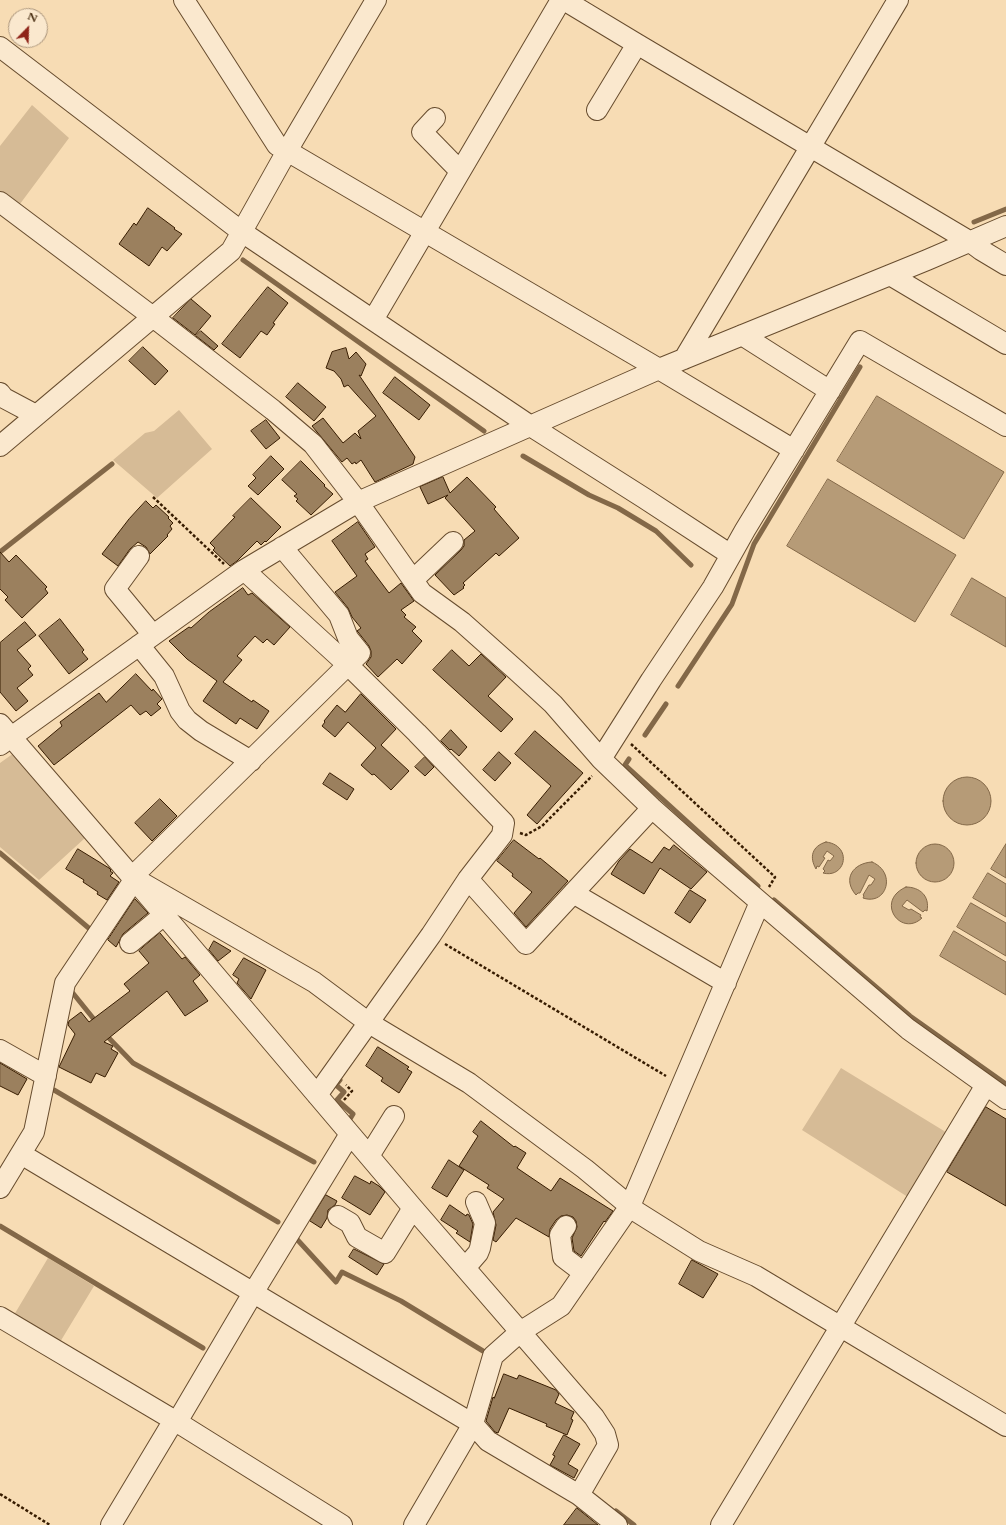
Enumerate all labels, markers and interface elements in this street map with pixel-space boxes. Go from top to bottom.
north arrow [8,8,48,48]
text: N [25,9,40,26]

